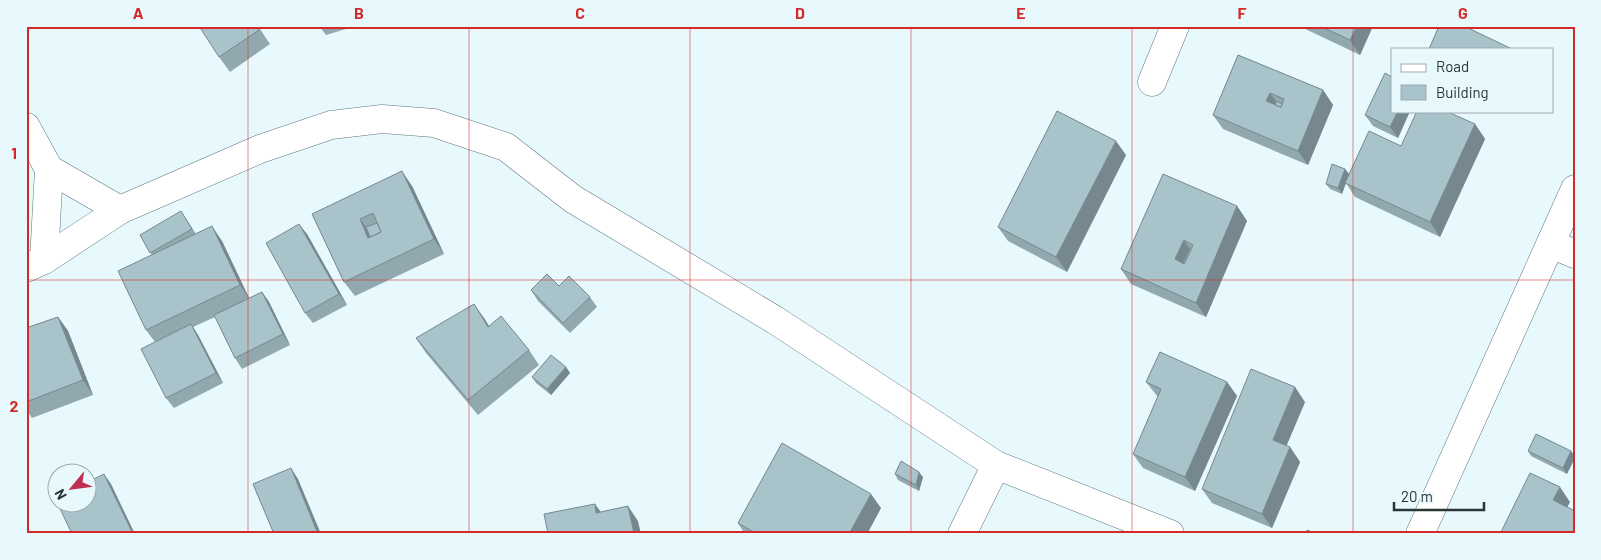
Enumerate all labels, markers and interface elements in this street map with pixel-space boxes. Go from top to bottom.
text: A [133,3,144,22]
text: B [354,3,364,22]
text: C [575,3,585,22]
text: D [795,3,805,22]
text: E [1016,3,1026,22]
text: F [1238,3,1247,22]
text: G [1458,3,1468,22]
legend [1391,48,1554,112]
text: Road [1436,57,1469,75]
text: Building [1436,83,1489,101]
text: 1 [11,143,17,162]
text: 2 [10,396,19,415]
north arrow [48,462,98,512]
scale bar [1394,480,1484,512]
text: N [51,486,70,503]
text: 20 m [1401,487,1433,505]

